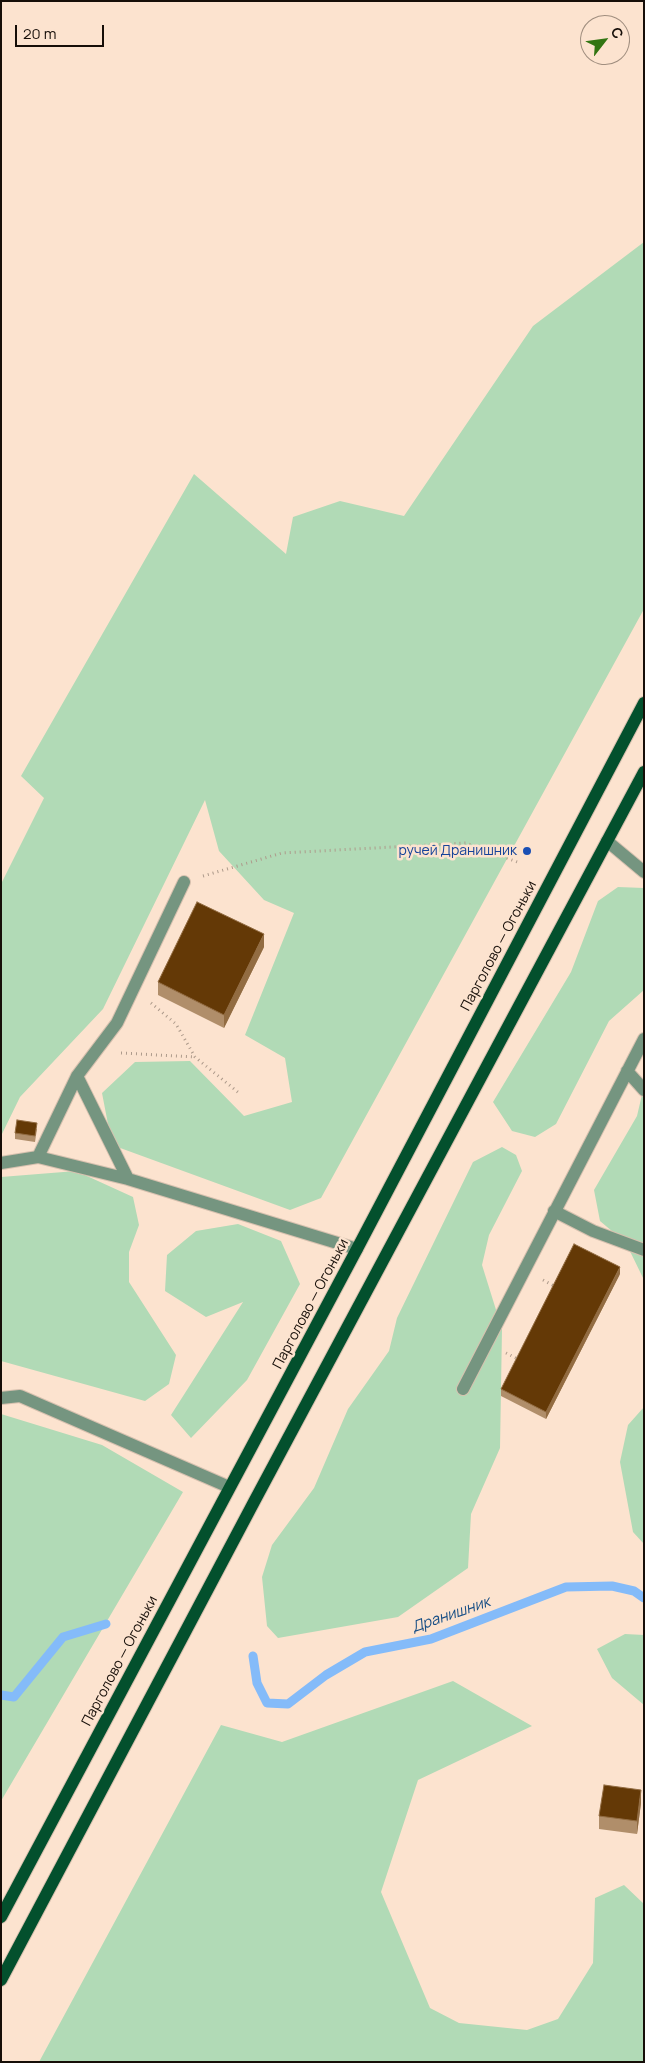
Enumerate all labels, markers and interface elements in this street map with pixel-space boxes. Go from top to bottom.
scale bar [18,15,106,47]
north arrow [580,15,630,65]
text: 20 m [23,23,56,44]
text: С [607,24,628,42]
place label: ручей Дранишник [399,843,517,859]
marker: ручей Дранишник [521,845,533,857]
street label: Парголово — Огоньки [458,878,540,1014]
street label: Парголово — Огоньки [270,1236,352,1372]
street label: Парголово — Огоньки [79,1593,161,1729]
water label: Дранишник [409,1593,493,1637]

